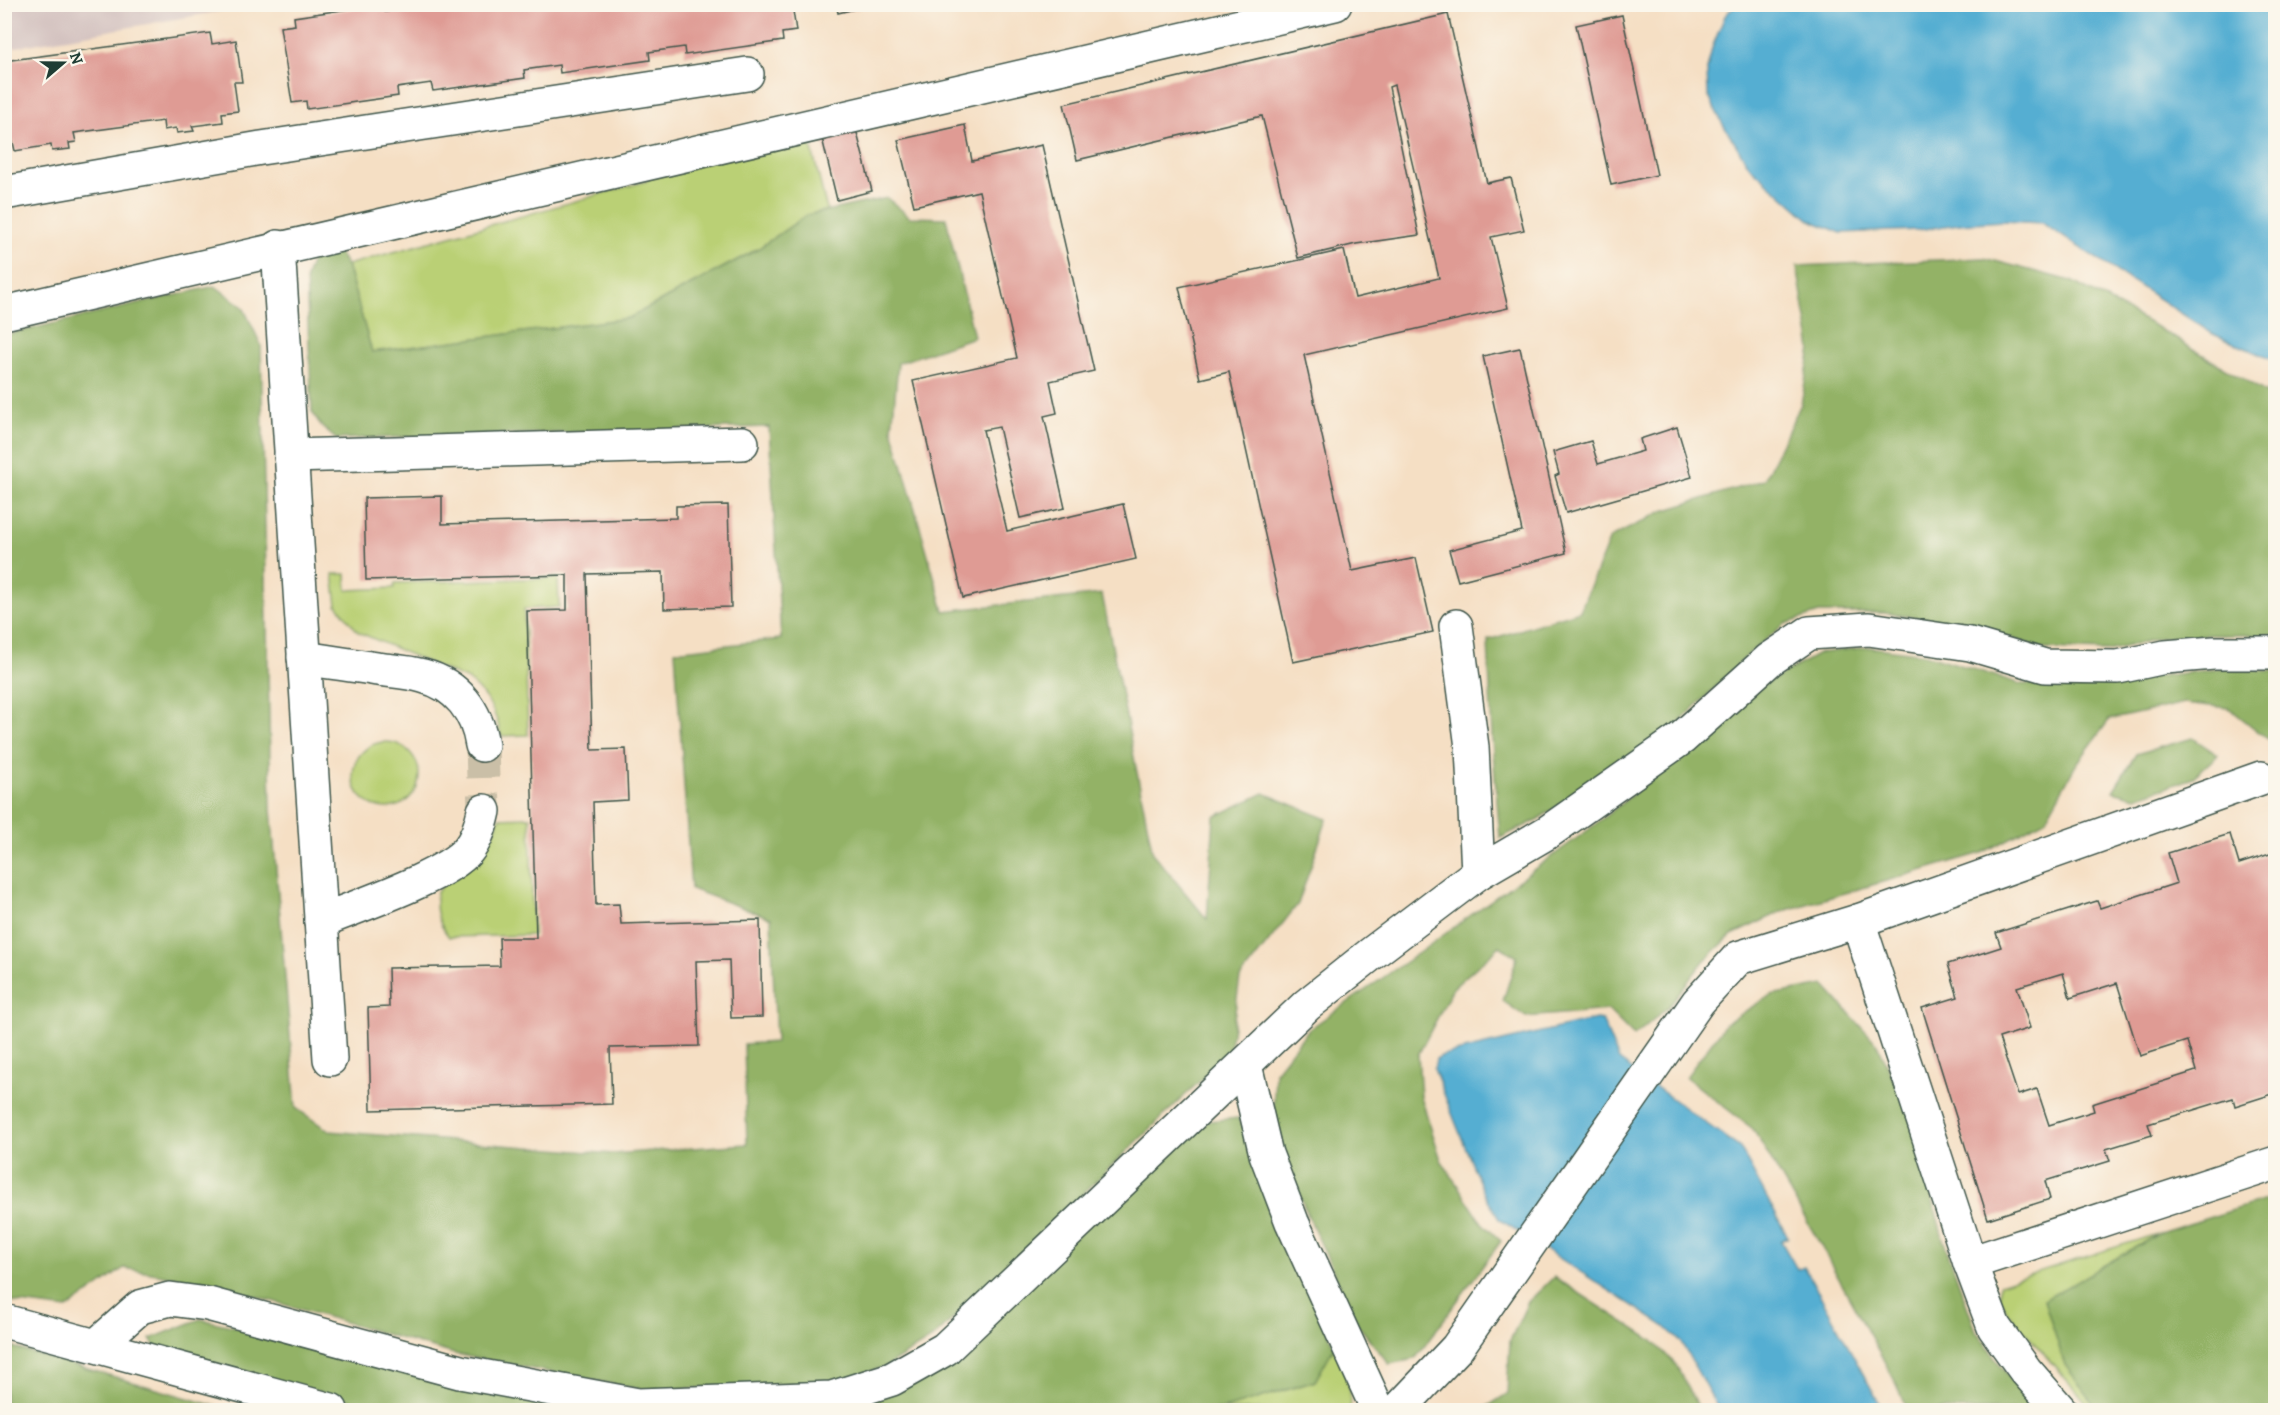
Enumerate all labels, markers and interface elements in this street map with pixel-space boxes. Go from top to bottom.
north arrow [33,33,93,93]
text: N [64,49,89,68]

